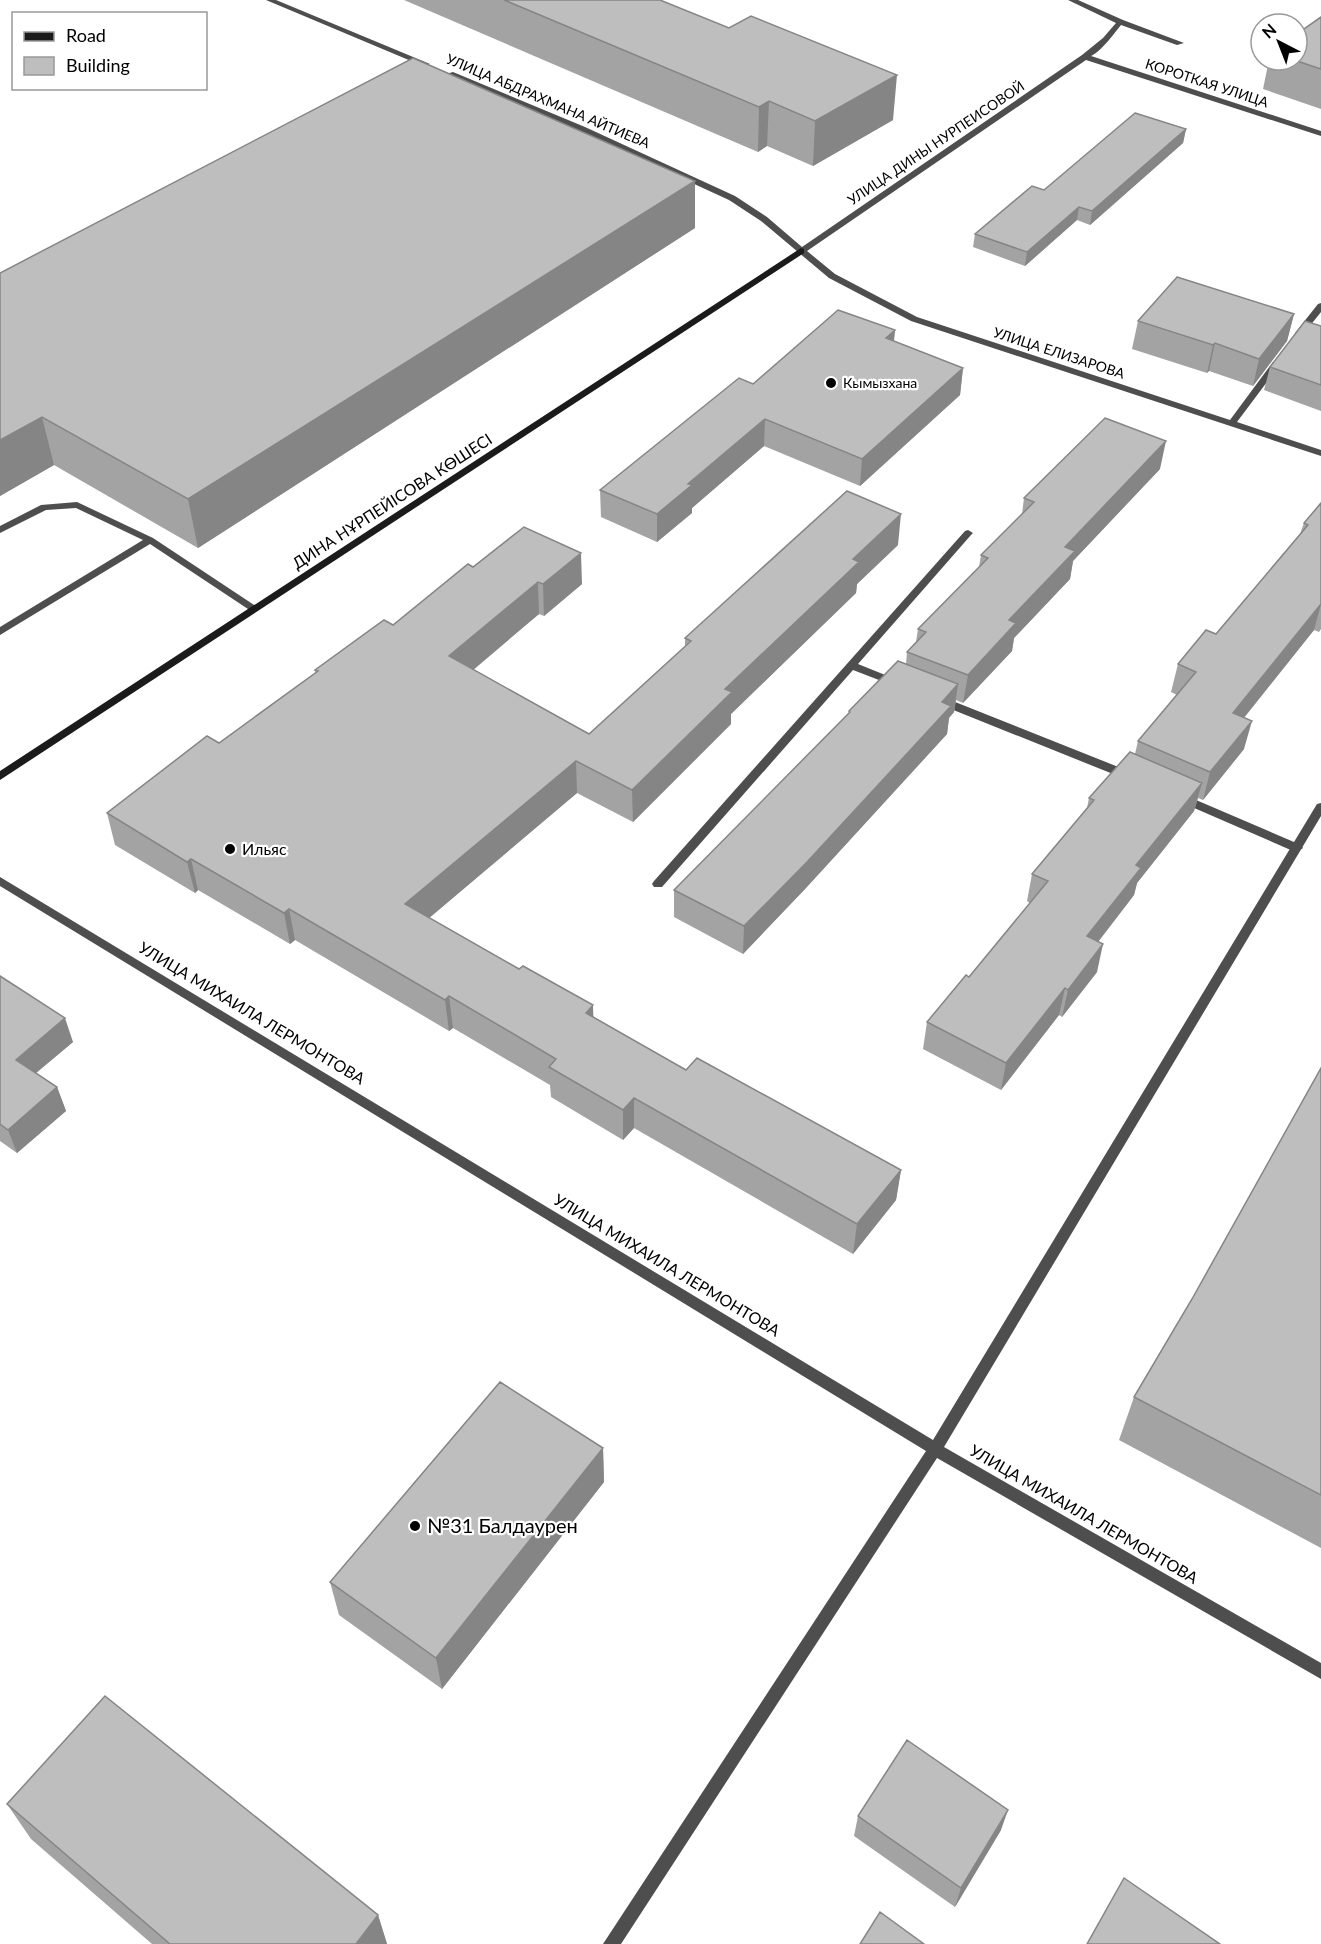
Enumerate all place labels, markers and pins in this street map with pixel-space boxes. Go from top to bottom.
place label: Кымызхана [843,374,917,391]
marker: Кымызхана [824,376,838,390]
place label: Ильяс [242,839,287,858]
marker: Ильяс [223,842,237,856]
place label: №31 Балдаурен [427,1513,578,1537]
marker: №31 Балдаурен [408,1519,422,1533]

